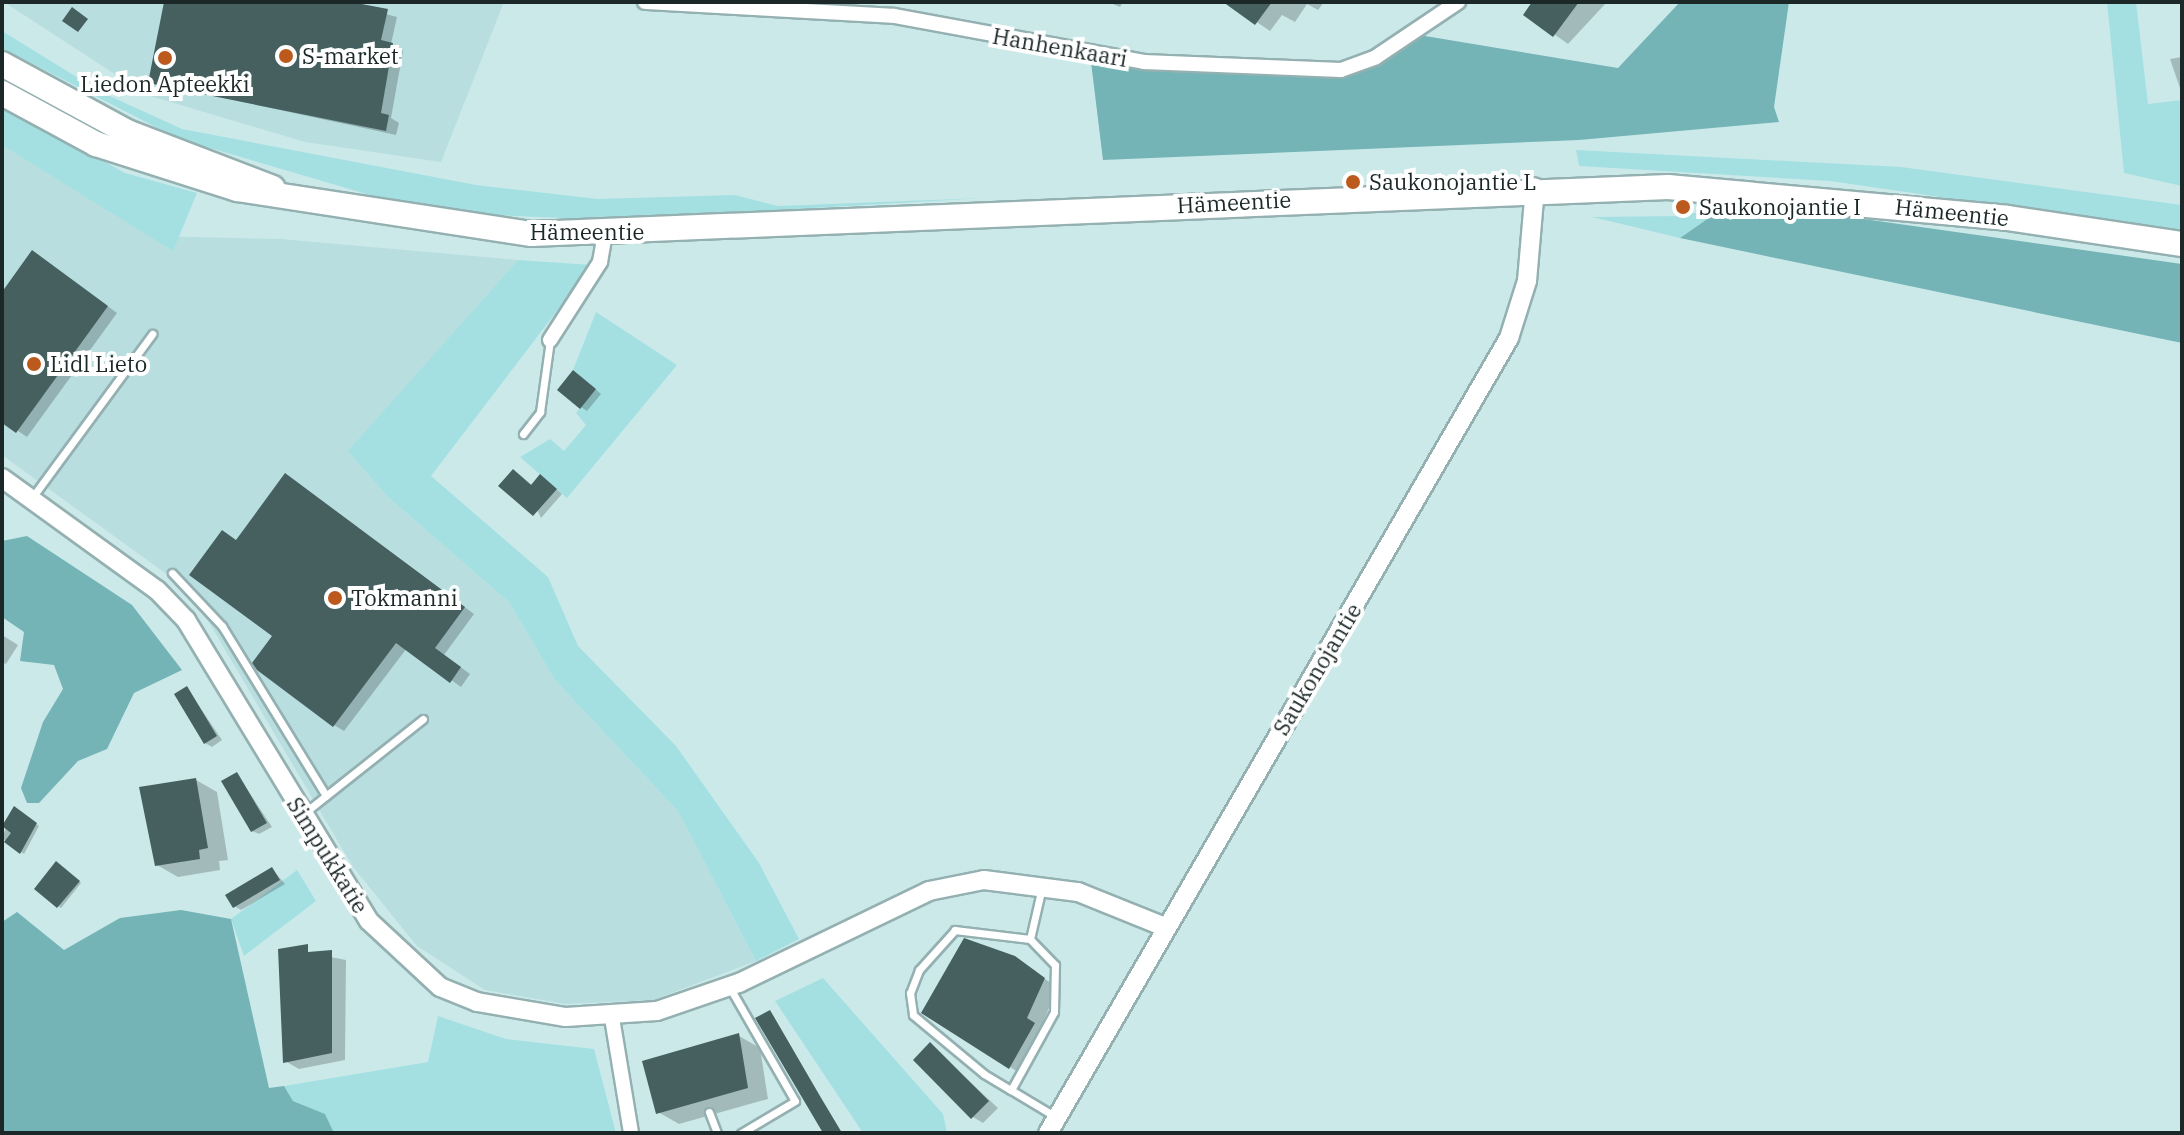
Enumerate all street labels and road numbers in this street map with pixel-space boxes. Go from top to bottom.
street label: Hanhenkaari [990,22,1130,72]
street label: Hämeentie [1176,186,1292,218]
street label: Hämeentie [1894,193,2010,231]
street label: Hämeentie [530,219,644,245]
street label: Saukonojantie [1267,598,1367,740]
street label: Simpukkatie [282,792,374,918]

